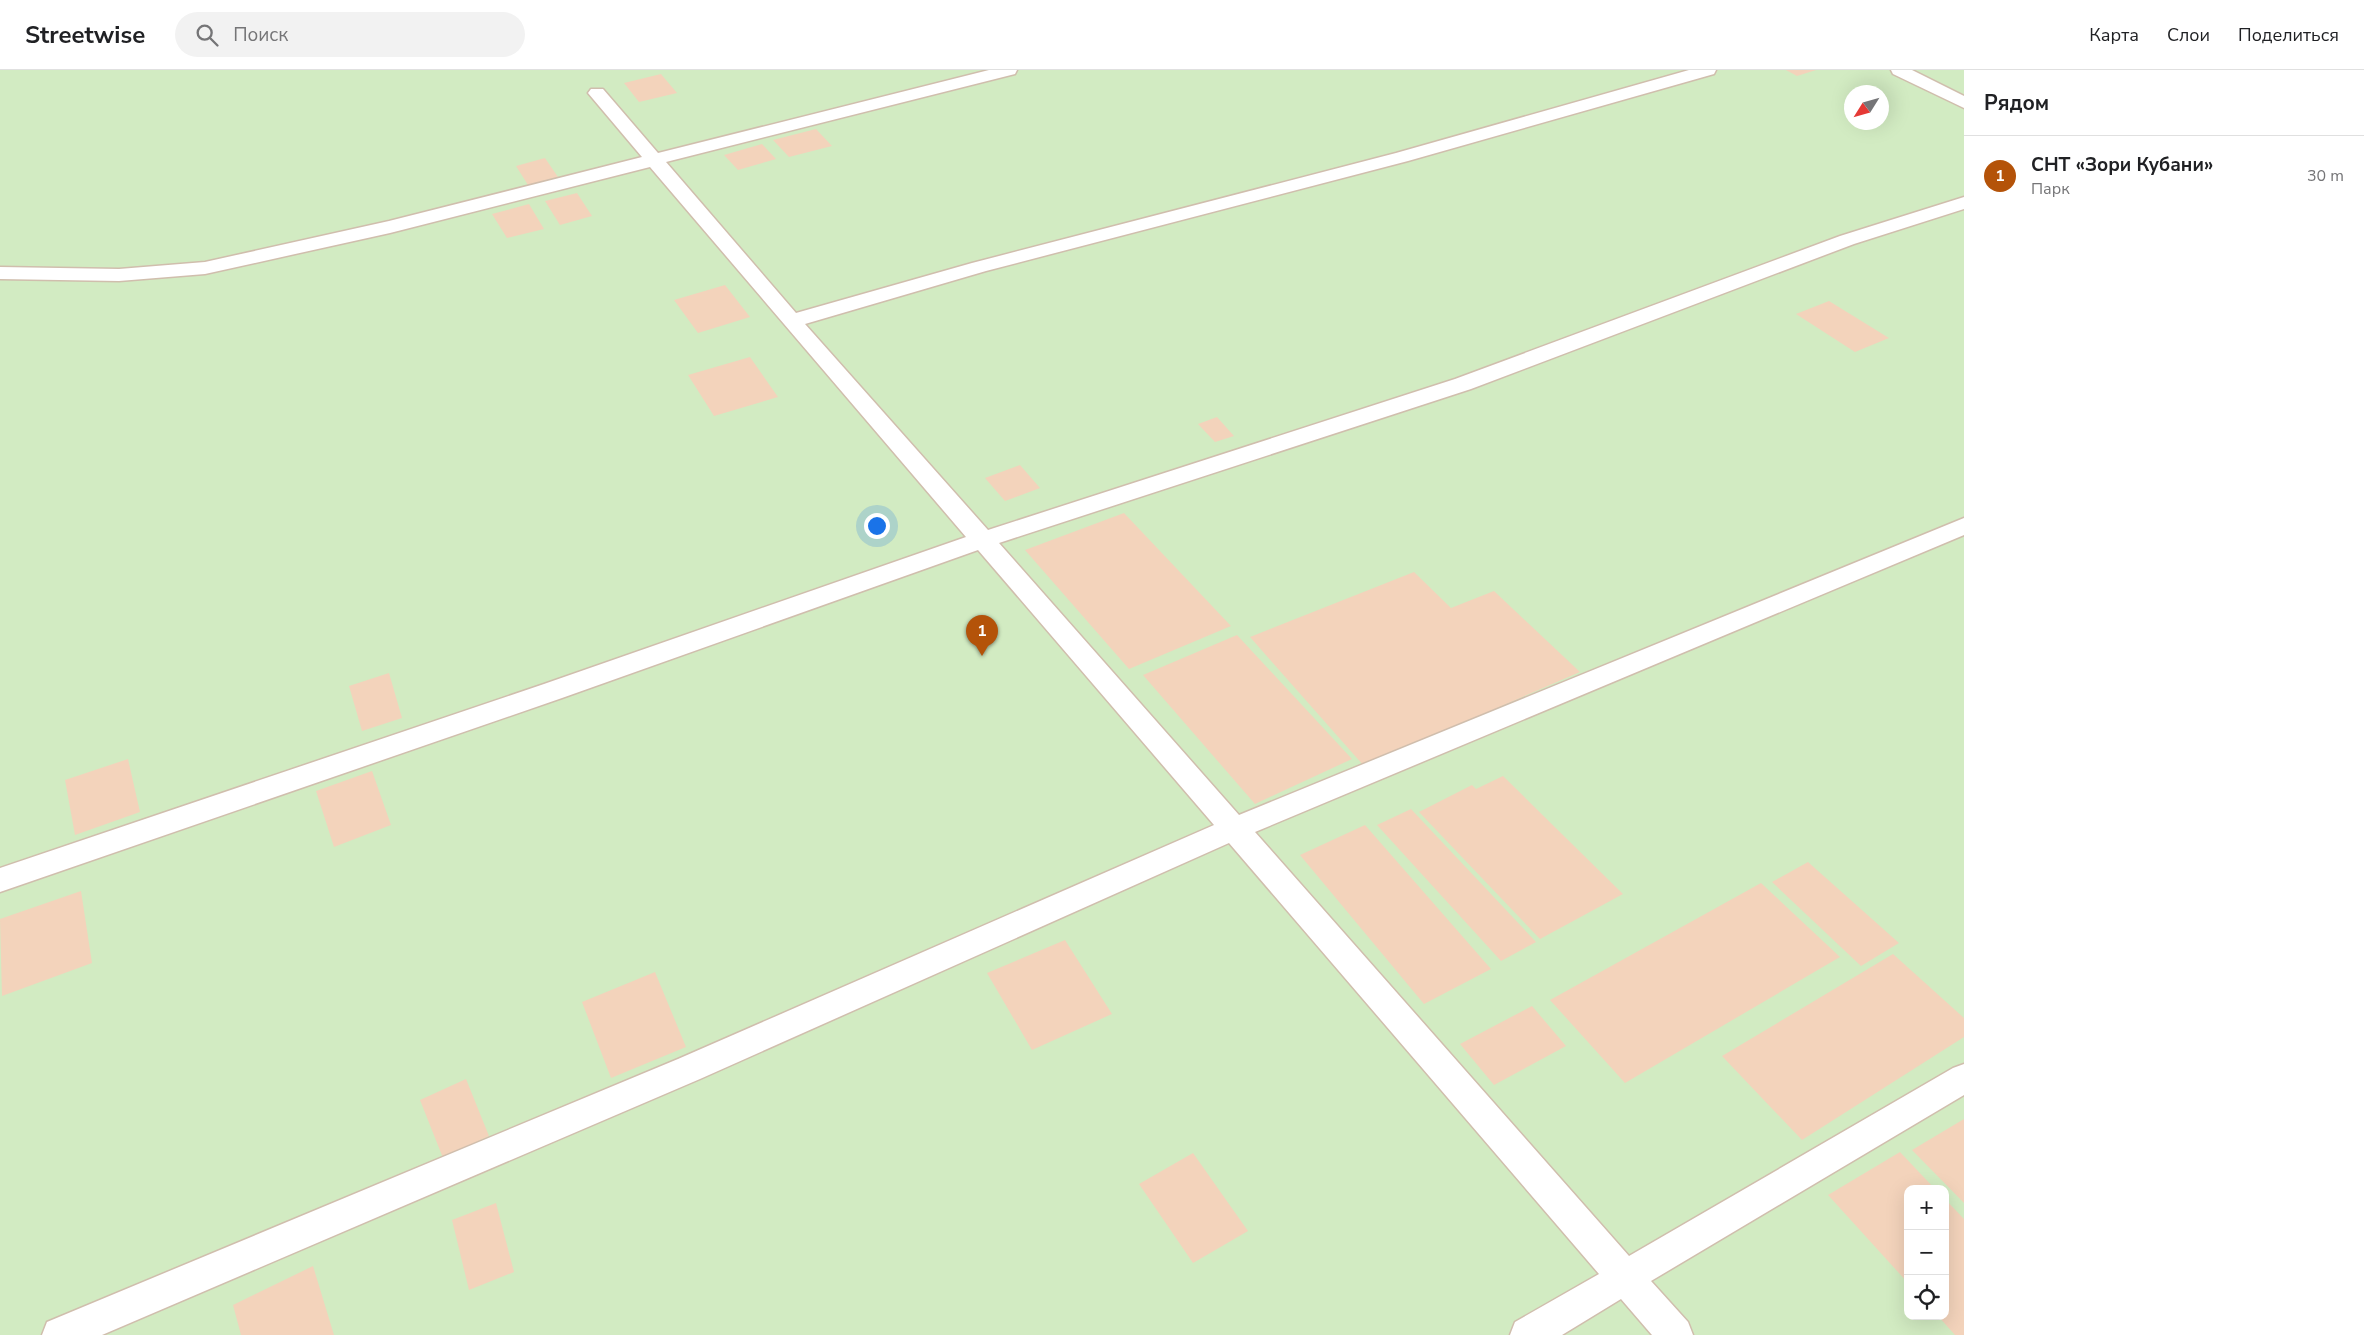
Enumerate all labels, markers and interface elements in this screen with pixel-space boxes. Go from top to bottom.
search box [175,12,525,57]
text: Streetwise [25,19,145,51]
icon: search [193,21,221,49]
text: Поиск [233,22,288,48]
text: Карта [2089,23,2139,47]
text: Слои [2167,23,2210,47]
text: Поделиться [2238,23,2339,47]
north arrow [1844,85,1889,130]
text: Рядом [1984,89,2049,117]
text: СНТ «Зори Кубани» [2031,152,2213,178]
text: 1 [1995,165,2005,187]
text: 30 m [2307,165,2344,187]
text: Парк [2031,178,2070,200]
your location [864,513,890,539]
pin: 1 [966,615,998,656]
map controls [1904,1185,1949,1320]
button: + [1904,1185,1949,1230]
button: − [1904,1230,1949,1275]
button: locate [1904,1275,1949,1320]

